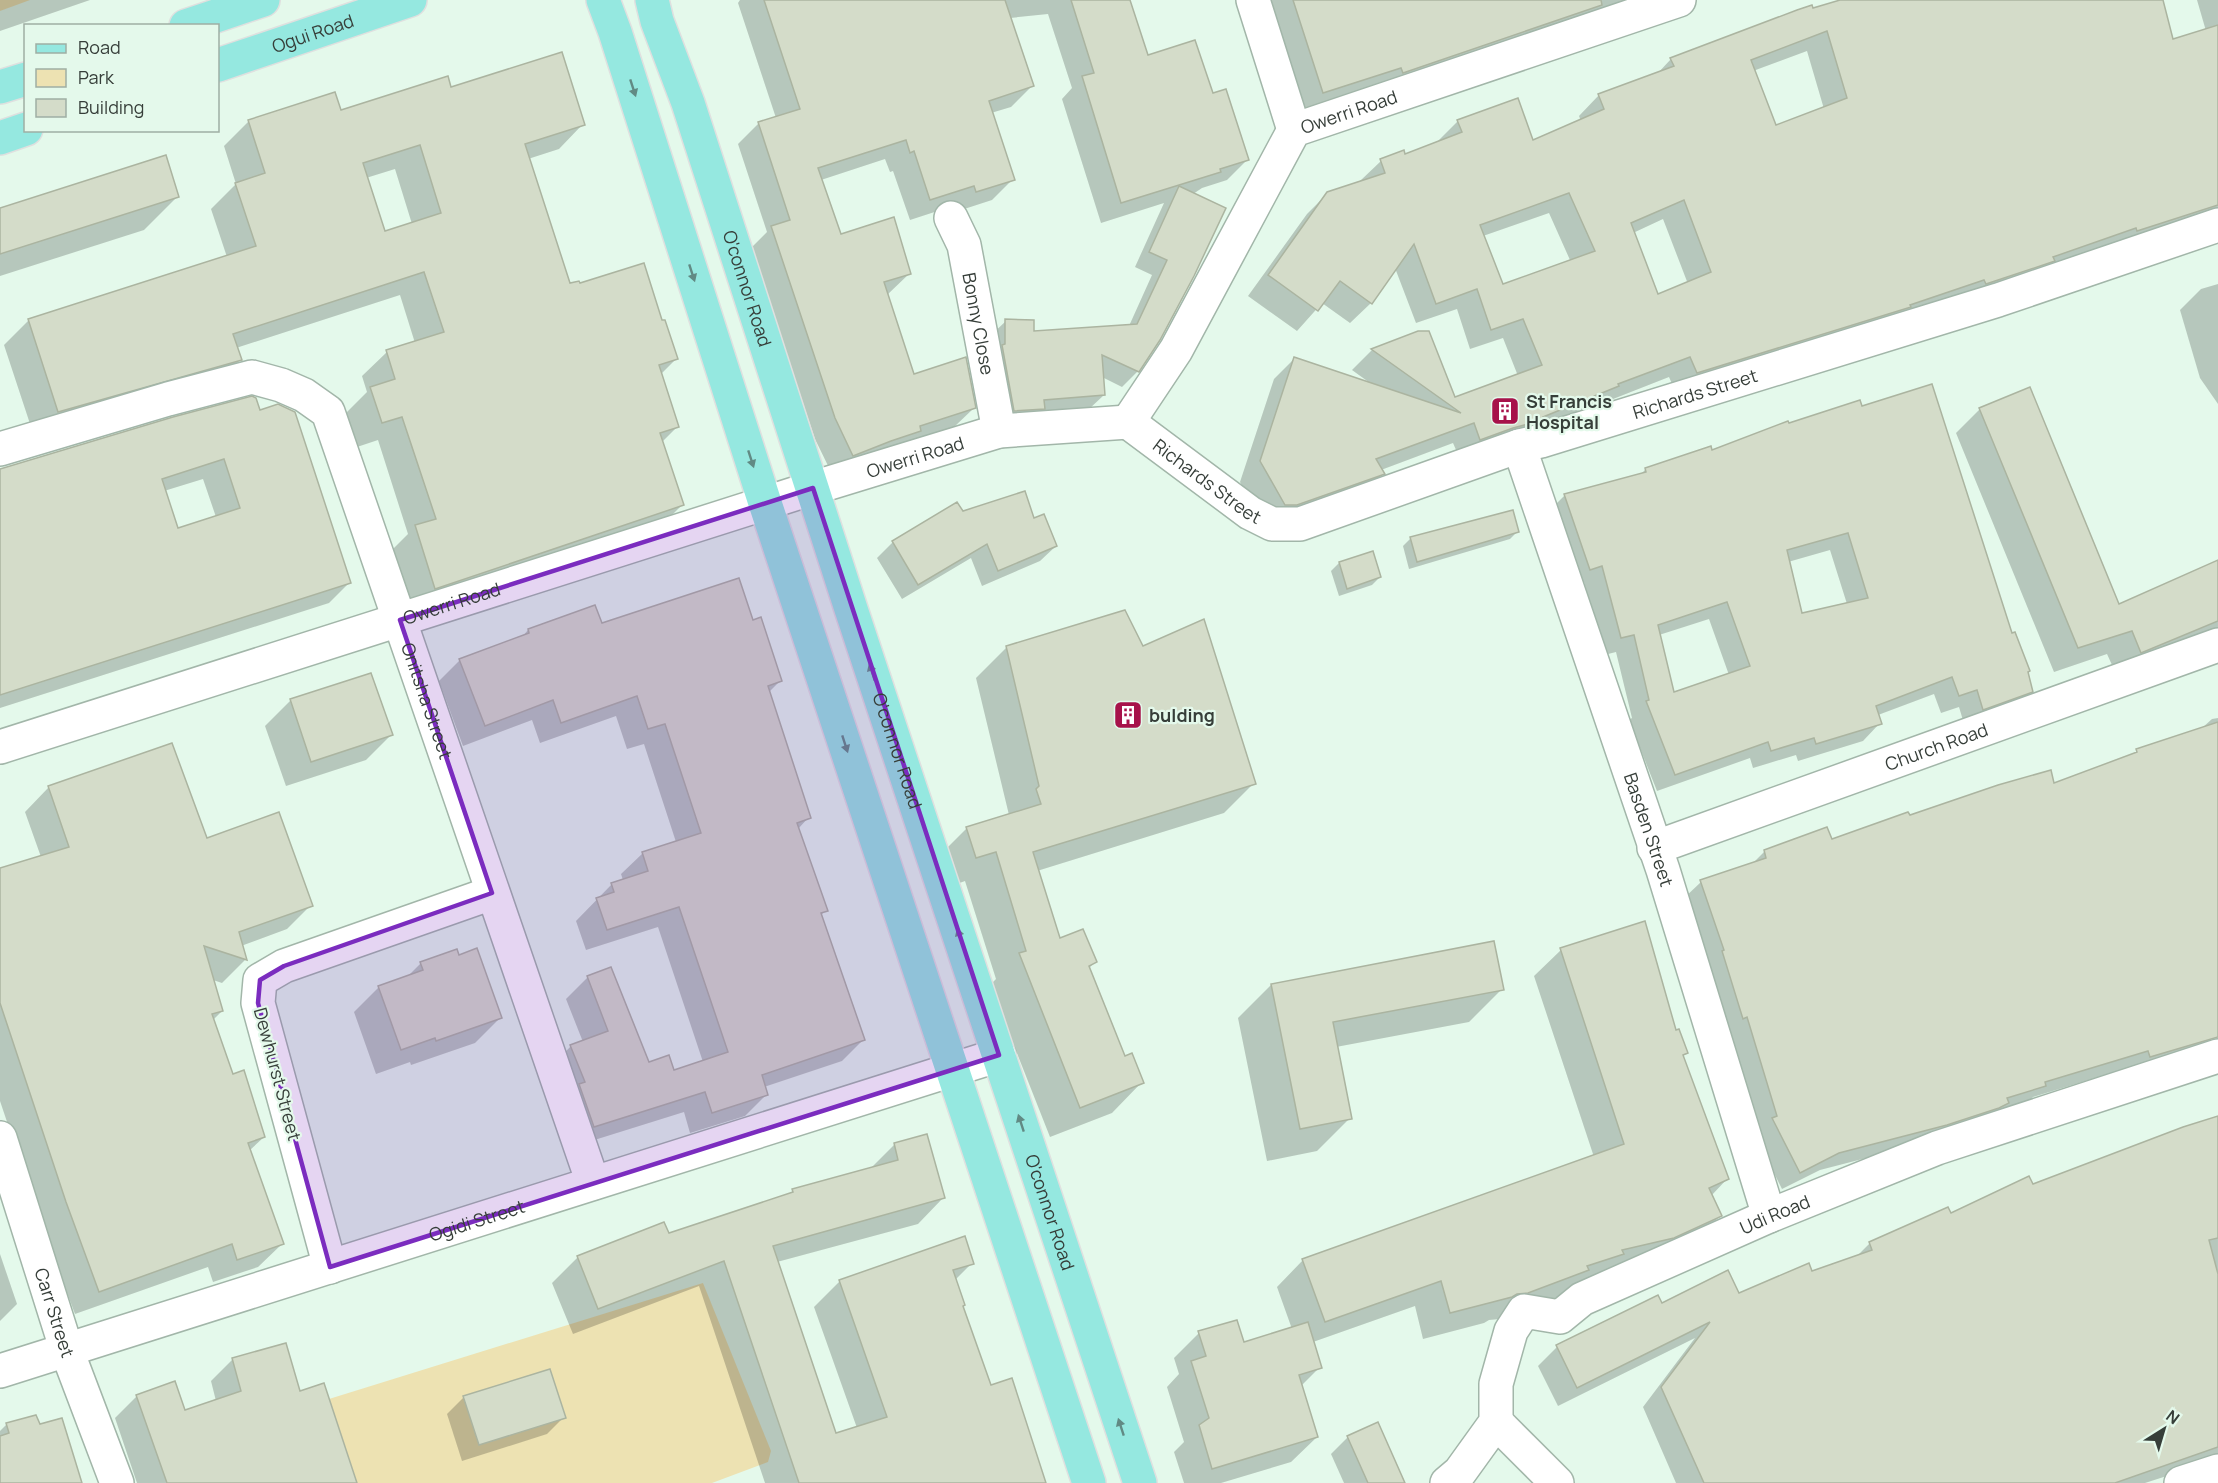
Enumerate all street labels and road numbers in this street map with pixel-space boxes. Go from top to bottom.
street label: Ogui Road [269,8,357,58]
street label: Owerri Road [1297,84,1400,139]
street label: O'connor Road [718,227,778,350]
street label: Bonny Close [957,271,1000,377]
street label: Richards Street [1630,363,1760,424]
street label: Owerri Road [863,431,967,483]
street label: Richards Street [1148,433,1266,529]
street label: Owerri Road [400,576,503,630]
street label: Onitsha Street [396,639,458,762]
street label: O'connor Road [867,689,928,812]
street label: Church Road [1882,717,1991,776]
street label: Basden Street [1619,769,1679,889]
street label: Dewhurst Street [249,1005,307,1143]
street label: O'connor Road [1020,1151,1081,1273]
street label: Udi Road [1736,1189,1813,1240]
street label: Ogidi Street [426,1194,528,1247]
street label: Carr Street [30,1265,80,1361]

